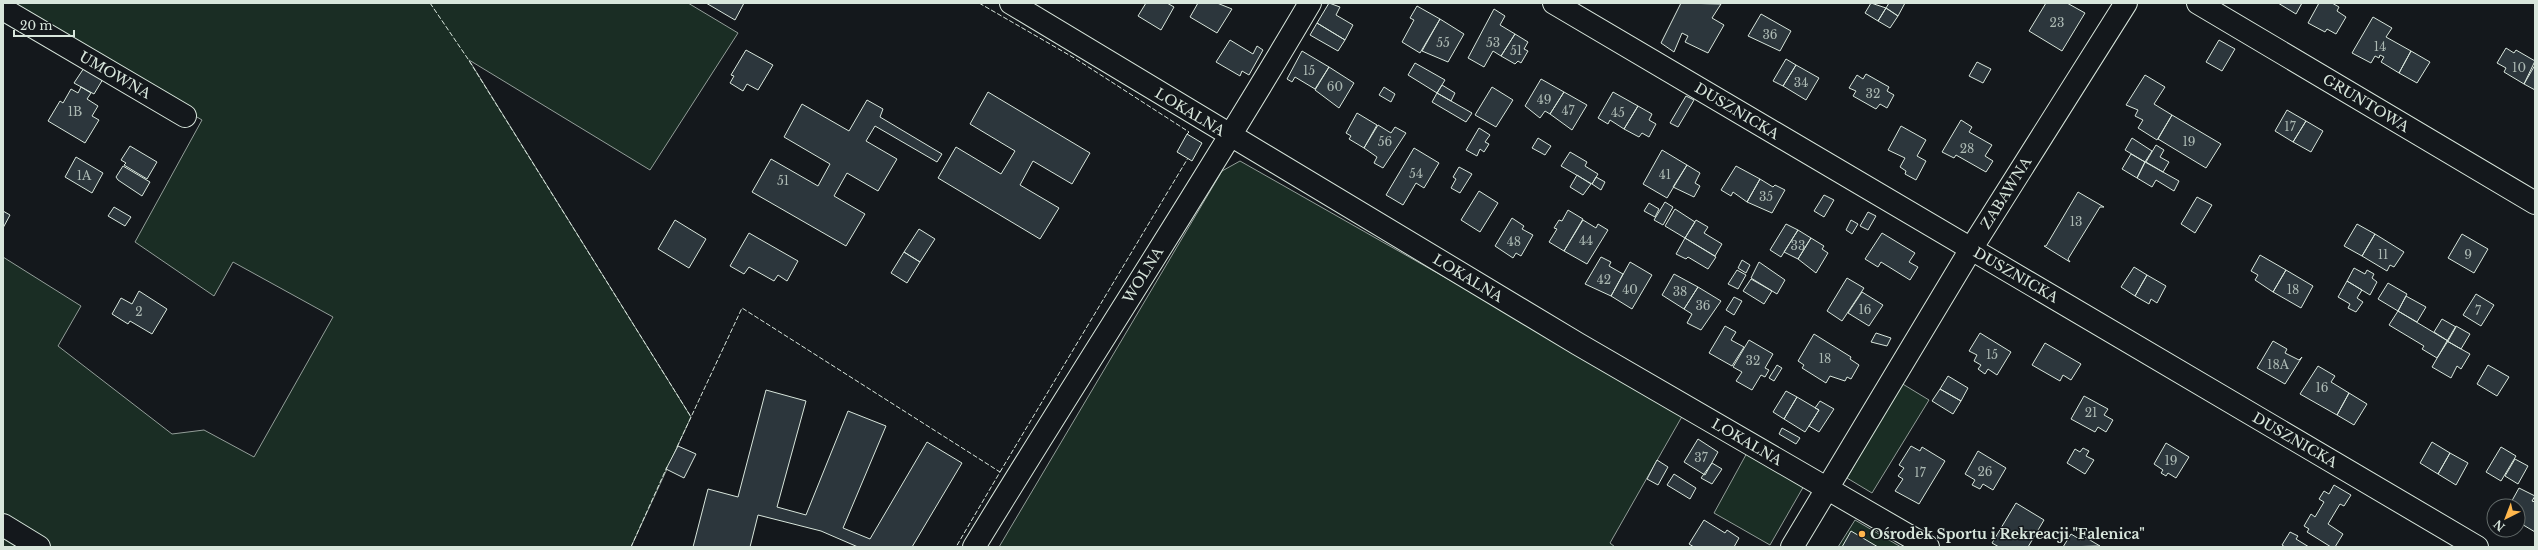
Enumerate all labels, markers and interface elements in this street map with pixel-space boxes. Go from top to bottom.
scale bar [14,12,74,38]
house number: 23 [2050,15,2064,30]
text: 20 m [20,18,52,33]
house number: 36 [1762,27,1778,42]
house number: 55 [1436,35,1450,50]
house number: 53 [1486,35,1500,50]
house number: 14 [2374,39,2386,54]
house number: 51 [1510,43,1522,58]
street label: UMOWNA [76,47,154,103]
house number: 10 [2512,60,2526,75]
house number: 15 [1303,63,1315,78]
street label: GRUNTOWA [2319,70,2413,136]
house number: 34 [1794,75,1808,90]
house number: 60 [1327,79,1343,94]
street label: DUSZNICKA [1692,79,1783,143]
street label: LOKALNA [1152,84,1228,140]
house number: 32 [1866,86,1880,101]
house number: 49 [1537,92,1551,107]
house number: 47 [1561,103,1575,118]
house number: 1B [68,104,82,119]
house number: 45 [1611,105,1625,120]
house number: 17 [2284,119,2297,134]
house number: 56 [1378,134,1393,149]
house number: 19 [2182,134,2196,149]
house number: 28 [1960,141,1974,156]
street label: ZABAWNA [1977,153,2035,232]
house number: 54 [1409,166,1423,181]
house number: 41 [1659,167,1671,182]
house number: 1A [77,168,92,183]
house number: 51 [777,173,789,188]
house number: 35 [1759,189,1773,204]
house number: 13 [2070,214,2082,229]
house number: 44 [1579,233,1593,248]
house number: 48 [1507,234,1521,249]
house number: 33 [1791,238,1805,253]
street label: DUSZNICKA [1970,243,2062,307]
street label: WOLNA [1118,244,1167,307]
house number: 11 [2378,247,2388,262]
house number: 9 [2464,247,2472,262]
street label: LOKALNA [1430,250,1506,306]
house number: 42 [1597,272,1611,287]
house number: 40 [1622,282,1638,297]
house number: 18 [2287,282,2299,297]
house number: 38 [1673,284,1687,299]
house number: 36 [1695,298,1711,313]
house number: 16 [1858,302,1872,317]
house number: 7 [2475,303,2482,318]
house number: 2 [135,304,143,319]
house number: 15 [1986,347,1998,362]
house number: 18 [1819,351,1831,366]
house number: 32 [1746,353,1760,368]
house number: 18A [2267,357,2290,372]
house number: 16 [2315,380,2329,395]
house number: 21 [2085,405,2097,420]
street label: DUSZNICKA [2249,408,2341,472]
street label: LOKALNA [1709,415,1786,469]
house number: 37 [1694,450,1709,465]
house number: 19 [2164,453,2178,468]
house number: 26 [1977,464,1993,479]
house number: 17 [1914,465,1927,480]
north arrow [2486,498,2526,538]
text: N [2490,516,2508,534]
place label: Ośrodek Sportu i Rekreacji "Falenica" [1870,525,2145,543]
marker: Ośrodek Sportu i Rekreacji "Falenica" [1857,529,1867,539]

